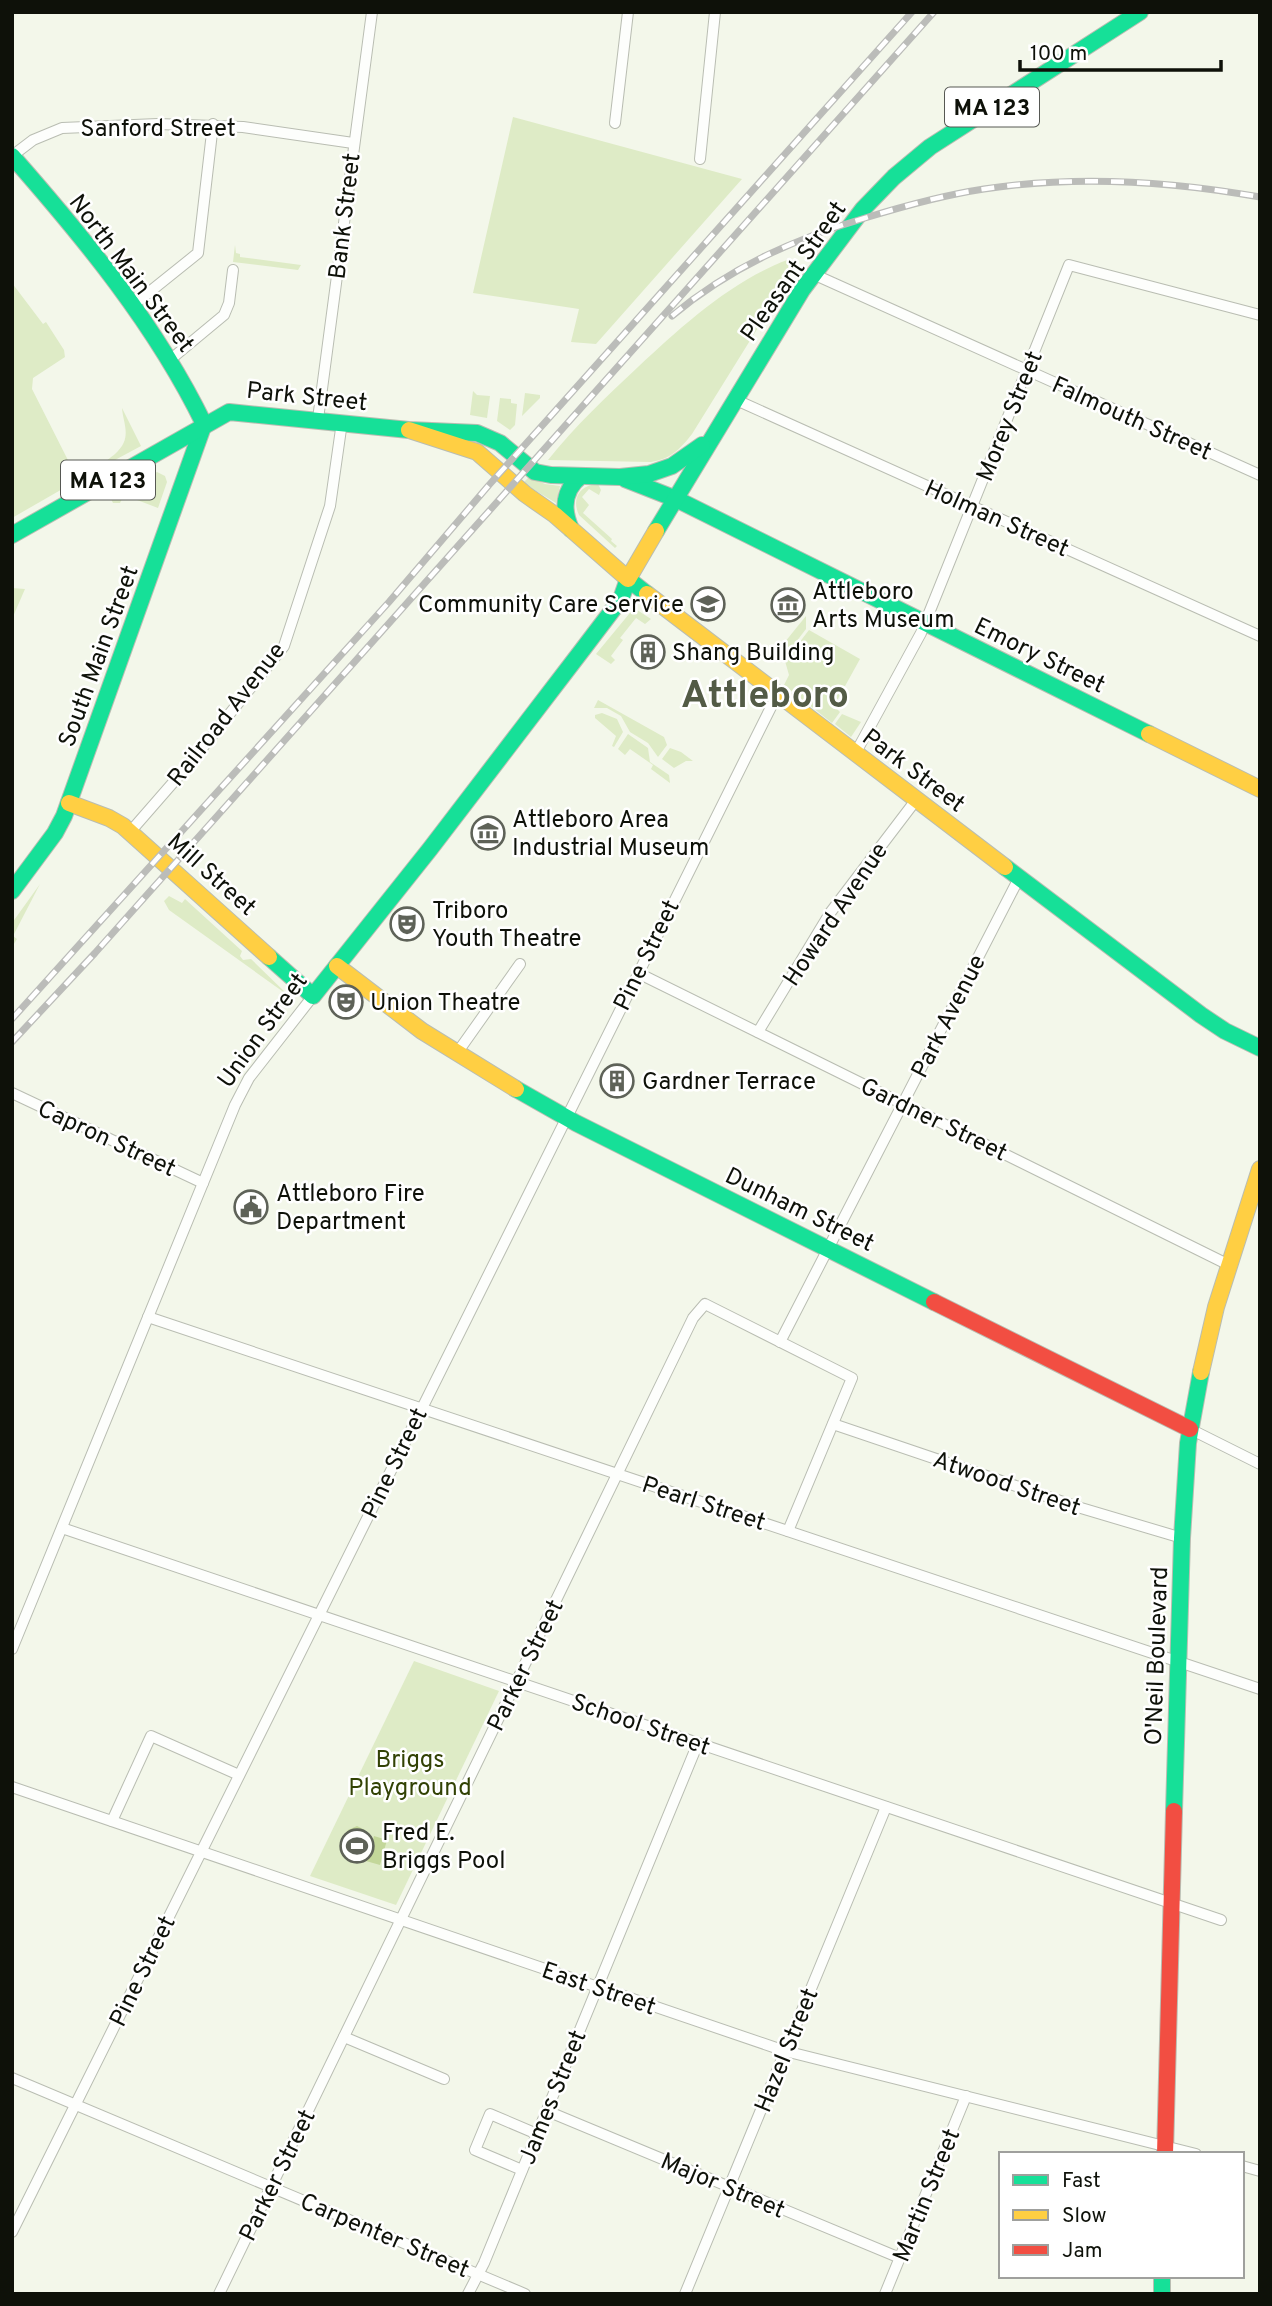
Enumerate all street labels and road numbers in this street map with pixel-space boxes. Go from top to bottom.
road number: MA 123 [945,88,1039,127]
street label: Sanford Street [80,115,236,145]
street label: Bank Street [323,151,369,281]
street label: North Main Street [61,189,200,359]
street label: Pleasant Street [735,196,854,348]
street label: Morey Street [971,347,1051,486]
street label: Falmouth Street [1047,371,1216,468]
street label: Park Street [245,377,369,419]
road number: MA 123 [61,460,155,500]
street label: Holman Street [919,475,1073,565]
street label: South Main Street [53,562,147,752]
street label: Emory Street [969,612,1110,701]
street label: Railroad Avenue [162,637,293,793]
street label: Park Street [855,723,970,820]
street label: Mill Street [160,828,261,923]
street label: Howard Avenue [778,838,896,993]
street label: Pine Street [608,895,688,1016]
street label: Park Avenue [906,950,994,1084]
street label: Union Street [212,968,315,1094]
street label: Gardner Street [855,1072,1011,1169]
street label: Capron Street [32,1095,180,1185]
street label: Dunham Street [720,1162,879,1260]
street label: Pine Street [356,1403,436,1524]
street label: Atwood Street [929,1446,1084,1524]
street label: Pearl Street [638,1471,769,1539]
street label: O'Neil Boulevard [1140,1566,1176,1746]
street label: Parker Street [482,1595,572,1737]
street label: School Street [567,1688,714,1764]
street label: Pine Street [104,1911,184,2032]
street label: East Street [537,1956,659,2023]
street label: Hazel Street [749,1984,826,2117]
street label: James Street [513,2026,594,2169]
street label: Parker Street [234,2105,324,2247]
street label: Martin Street [888,2125,968,2267]
street label: Major Street [655,2147,789,2227]
street label: Carpenter Street [295,2188,473,2286]

